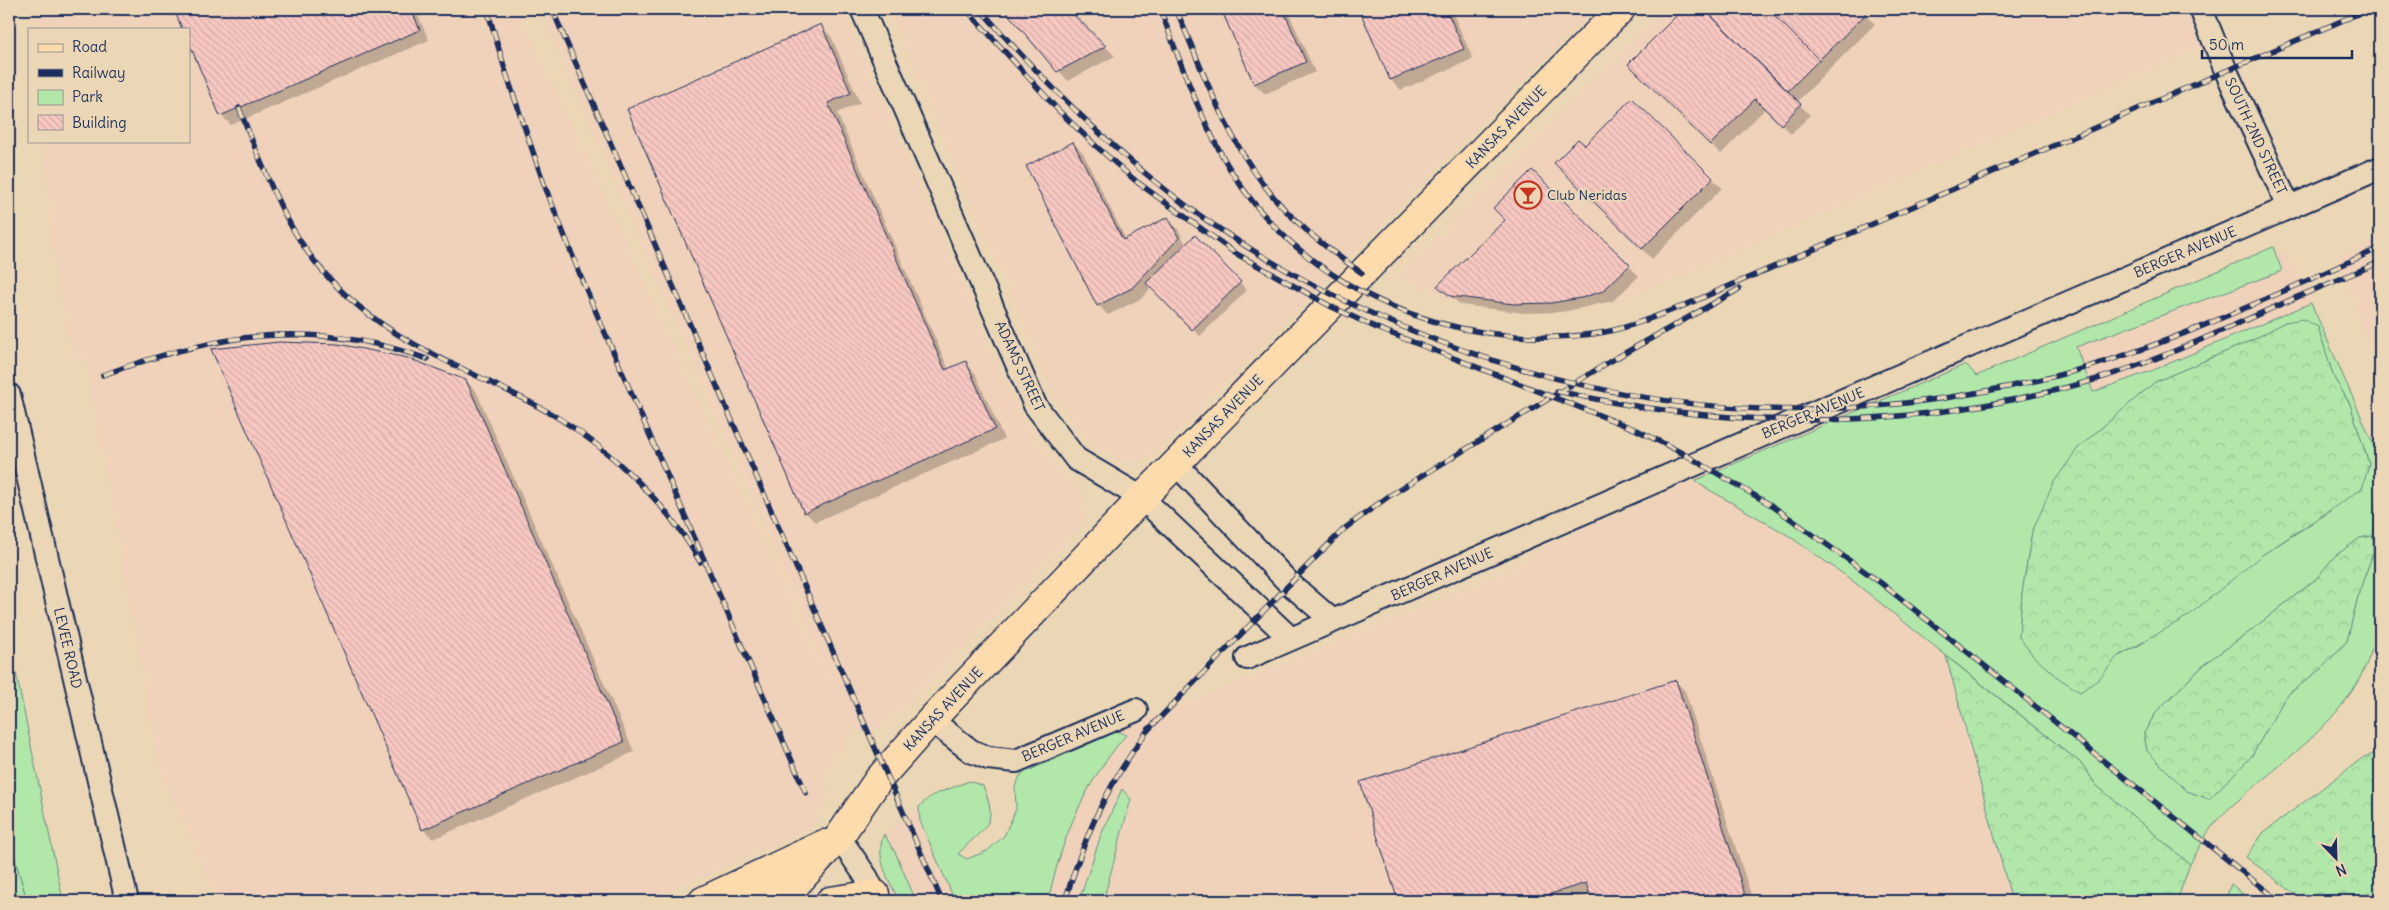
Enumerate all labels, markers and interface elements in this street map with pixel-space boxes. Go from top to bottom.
legend [28,28,190,142]
scale bar [2202,28,2352,60]
text: 50 m [2209,35,2244,54]
text: Road [72,37,107,56]
text: Railway [72,63,126,82]
street label: SOUTH 2ND STREET [2221,75,2291,197]
street label: KANSAS AVENUE [1462,82,1550,172]
text: Park [72,87,103,106]
text: Building [72,113,127,132]
bar icon: Club Neridas [1513,180,1543,210]
place label: Club Neridas [1547,186,1627,204]
street label: BERGER AVENUE [2131,222,2239,282]
street label: ADAMS STREET [991,318,1049,414]
street label: KANSAS AVENUE [1179,371,1267,461]
street label: BERGER AVENUE [1759,383,1867,443]
street label: BERGER AVENUE [1388,543,1496,605]
street label: LEVEE ROAD [50,606,86,690]
street label: KANSAS AVENUE [900,663,986,755]
street label: BERGER AVENUE [1019,706,1127,766]
north arrow [2312,832,2362,882]
text: N [2333,860,2349,880]

